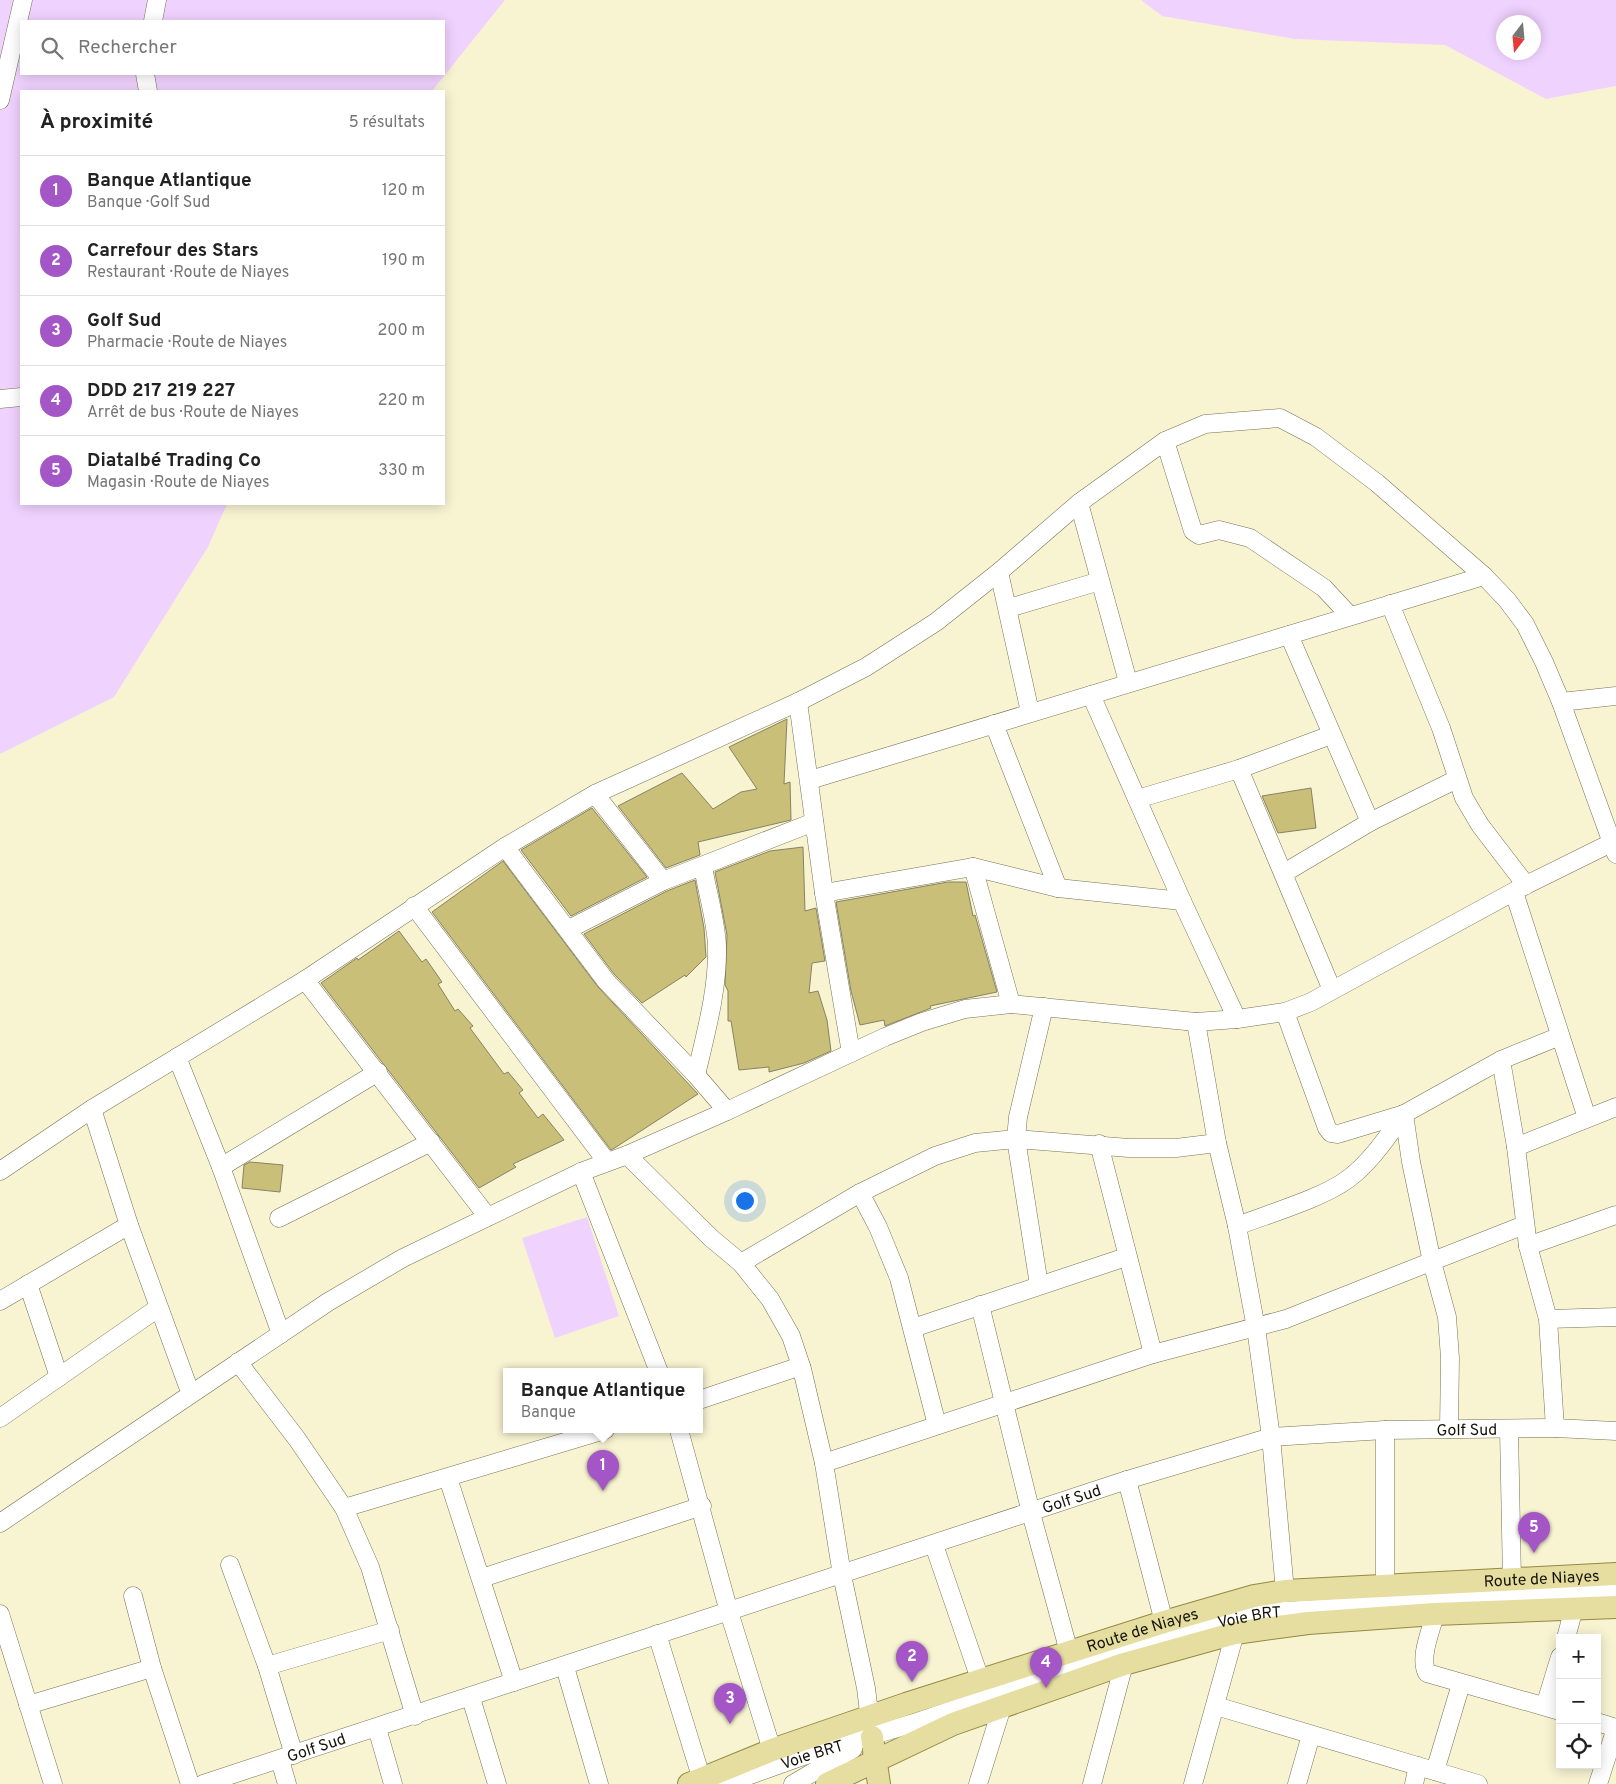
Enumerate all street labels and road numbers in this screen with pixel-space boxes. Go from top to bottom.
street label: Golf Sud [1436,1421,1497,1441]
street label: Golf Sud [1040,1481,1104,1519]
street label: Route de Niayes [1483,1567,1600,1593]
street label: Voie BRT [1216,1603,1282,1634]
street label: Route de Niayes [1084,1605,1201,1658]
street label: Golf Sud [285,1730,349,1768]
street label: Voie BRT [779,1737,846,1775]

